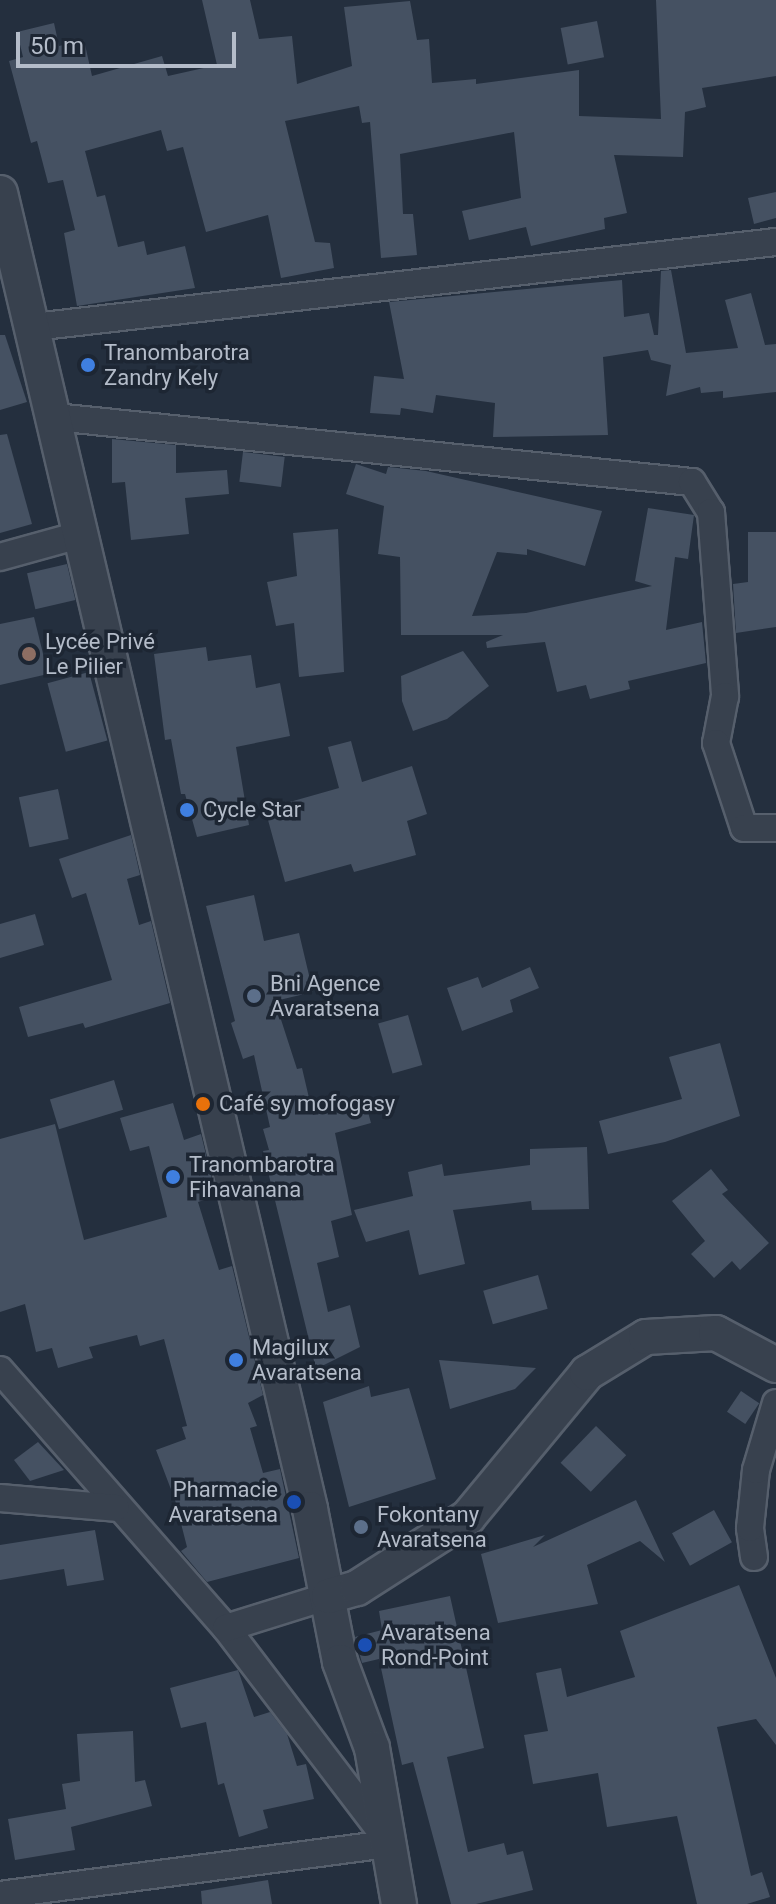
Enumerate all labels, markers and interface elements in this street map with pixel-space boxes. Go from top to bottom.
scale bar [20,16,240,66]
text: 50 m [30,32,84,60]
place label: Tranombarotra Zandry Kely [104,339,250,390]
marker: Tranombarotra Zandry Kely [79,356,97,374]
place label: Lycée Privé Le Pilier [45,628,155,680]
marker: Lycée Privé Le Pilier [20,645,38,663]
place label: Cycle Star [203,797,301,823]
marker: Cycle Star [178,801,196,819]
place label: Bni Agence Avaratsena [270,970,380,1022]
marker: Bni Agence Avaratsena [245,987,263,1005]
place label: Café sy mofogasy [219,1091,395,1117]
marker: Café sy mofogasy [194,1095,212,1113]
place label: Tranombarotra Fihavanana [189,1151,335,1202]
marker: Tranombarotra Fihavanana [164,1168,182,1186]
place label: Magilux Avaratsena [252,1334,362,1386]
marker: Magilux Avaratsena [227,1351,245,1369]
place label: Pharmacie Avaratsena [168,1476,278,1528]
marker: Pharmacie Avaratsena [285,1493,303,1511]
place label: Fokontany Avaratsena [377,1501,487,1552]
marker: Fokontany Avaratsena [352,1518,370,1536]
place label: Avaratsena Rond-Point [381,1619,491,1670]
marker: Avaratsena Rond-Point [356,1636,374,1654]

